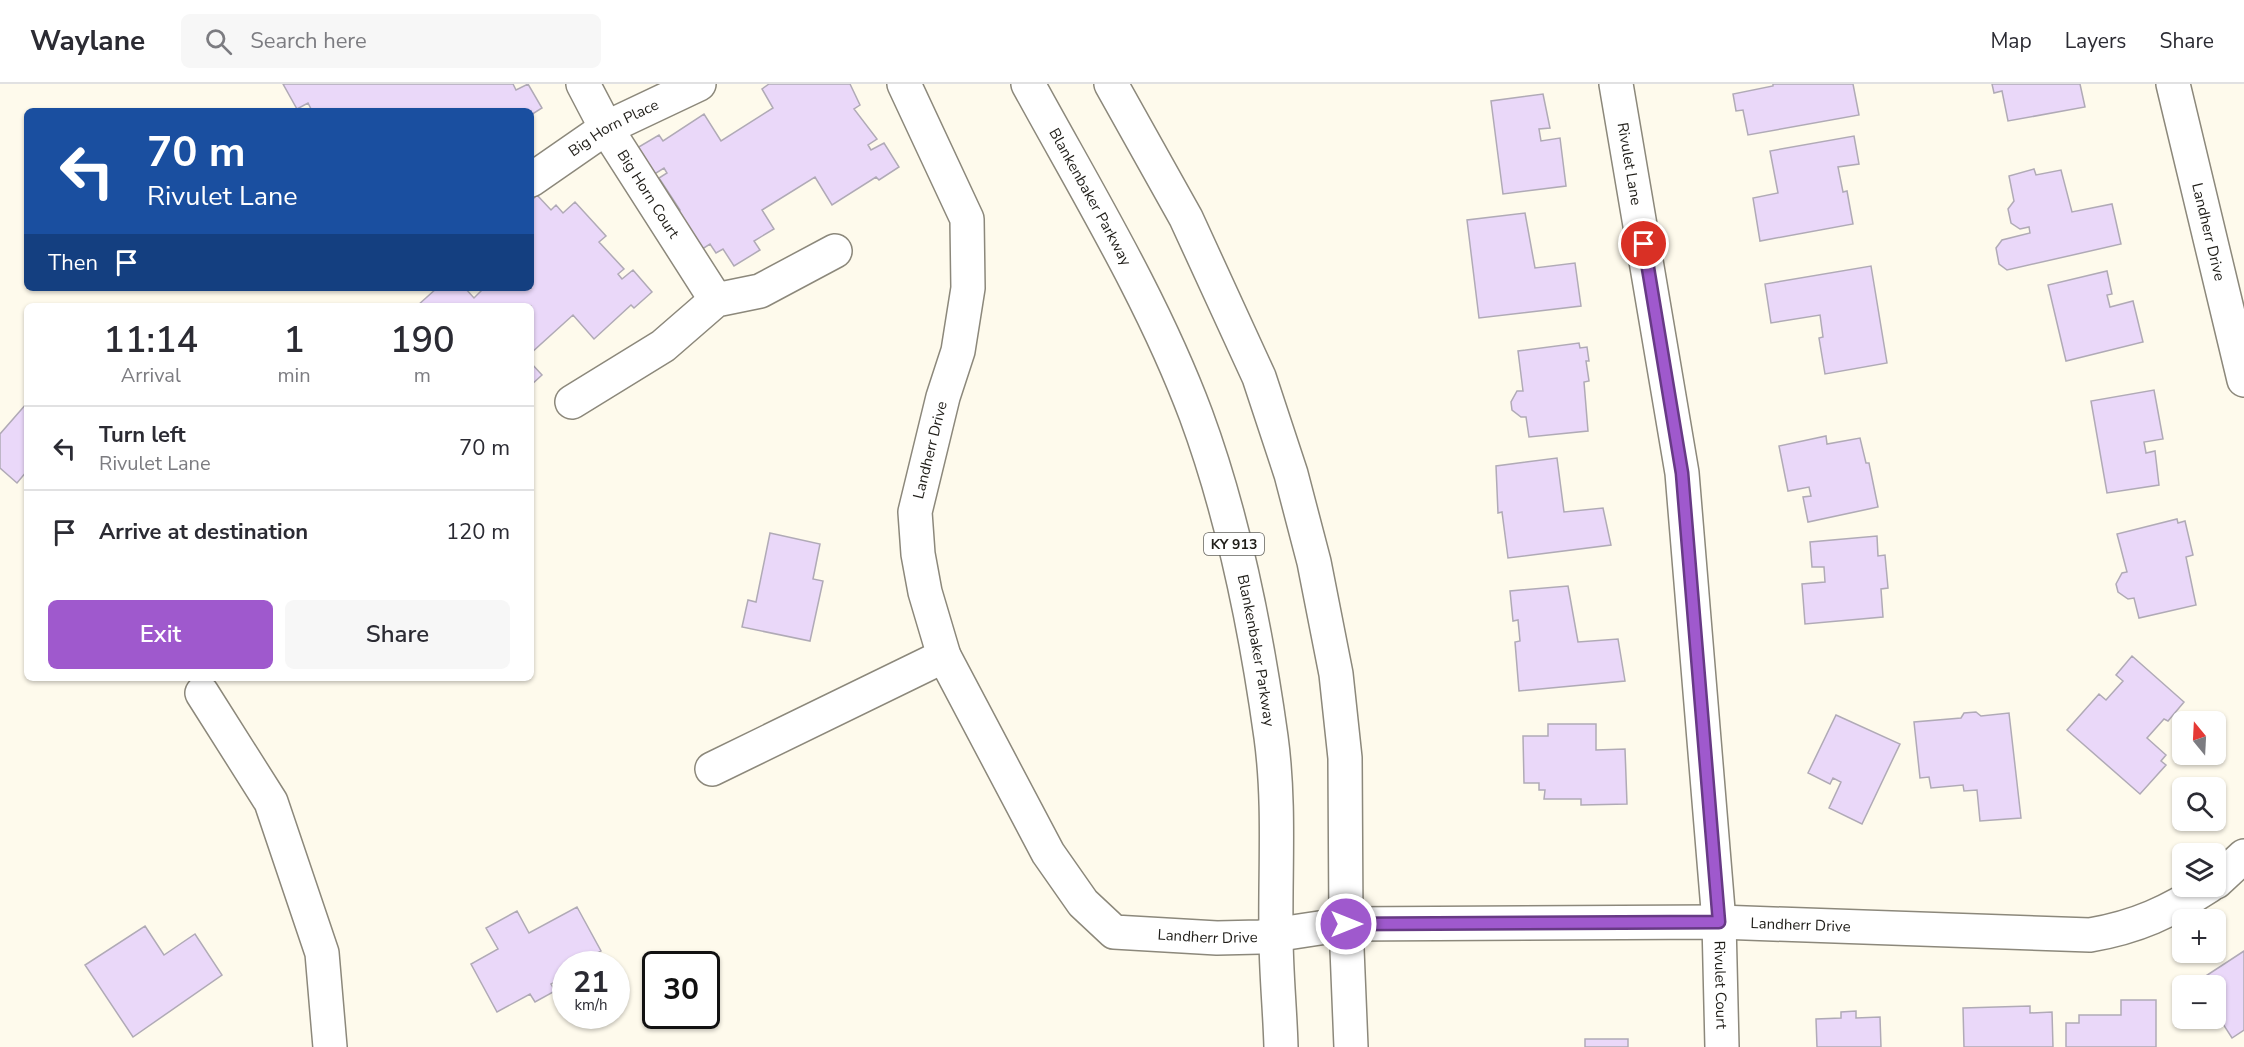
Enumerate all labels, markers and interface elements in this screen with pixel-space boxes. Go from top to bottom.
search box [181,14,601,68]
text: Waylane [30,22,145,60]
icon: search [202,25,235,58]
text: Search here [250,26,367,56]
text: Map [1990,27,2032,55]
text: Layers [2065,27,2126,55]
text: Share [2159,27,2214,55]
street label: Big Horn Place [565,95,662,161]
street label: Rivulet Lane [1613,121,1646,207]
text: 70 m [147,124,246,181]
street label: Blankenbaker Parkway [1044,125,1136,269]
icon: left [48,132,126,210]
street label: Big Horn Court [613,146,684,243]
text: Rivulet Lane [147,178,298,215]
street label: Landherr Drive [2187,181,2230,283]
pin [1618,218,1669,269]
icon: arrive [1627,227,1660,260]
icon: arrive [110,246,143,279]
text: Then [48,248,98,278]
text: 11:14 [103,316,198,365]
text: 1 [283,316,305,365]
text: 190 [390,316,455,365]
text: Arrival [121,362,181,389]
text: min [278,362,311,389]
text: m [414,362,431,389]
street label: Landherr Drive [908,399,952,501]
text: Turn left [99,420,186,450]
icon: left [48,432,81,465]
text: 70 m [459,433,510,463]
text: Rivulet Lane [99,450,211,477]
icon: arrive [48,516,81,549]
text: Arrive at destination [99,517,308,547]
text: 120 m [446,517,510,547]
road number: KY 913 [1204,533,1264,555]
street label: Blankenbaker Parkway [1233,573,1279,728]
button: Exit [48,600,273,669]
button: Share [285,600,510,669]
north arrow [2172,711,2226,765]
map controls [2172,711,2226,1029]
button: search [2172,777,2226,831]
button: layers [2172,843,2226,897]
position arrow [1314,892,1378,956]
button: + [2172,909,2226,963]
street label: Landherr Drive [1750,913,1851,937]
street label: Landherr Drive [1157,925,1258,948]
street label: Rivulet Court [1709,940,1732,1030]
speed limit sign: 30 [642,951,720,1029]
text: 21 [573,962,609,1003]
button: − [2172,975,2226,1029]
text: km/h [574,995,608,1015]

